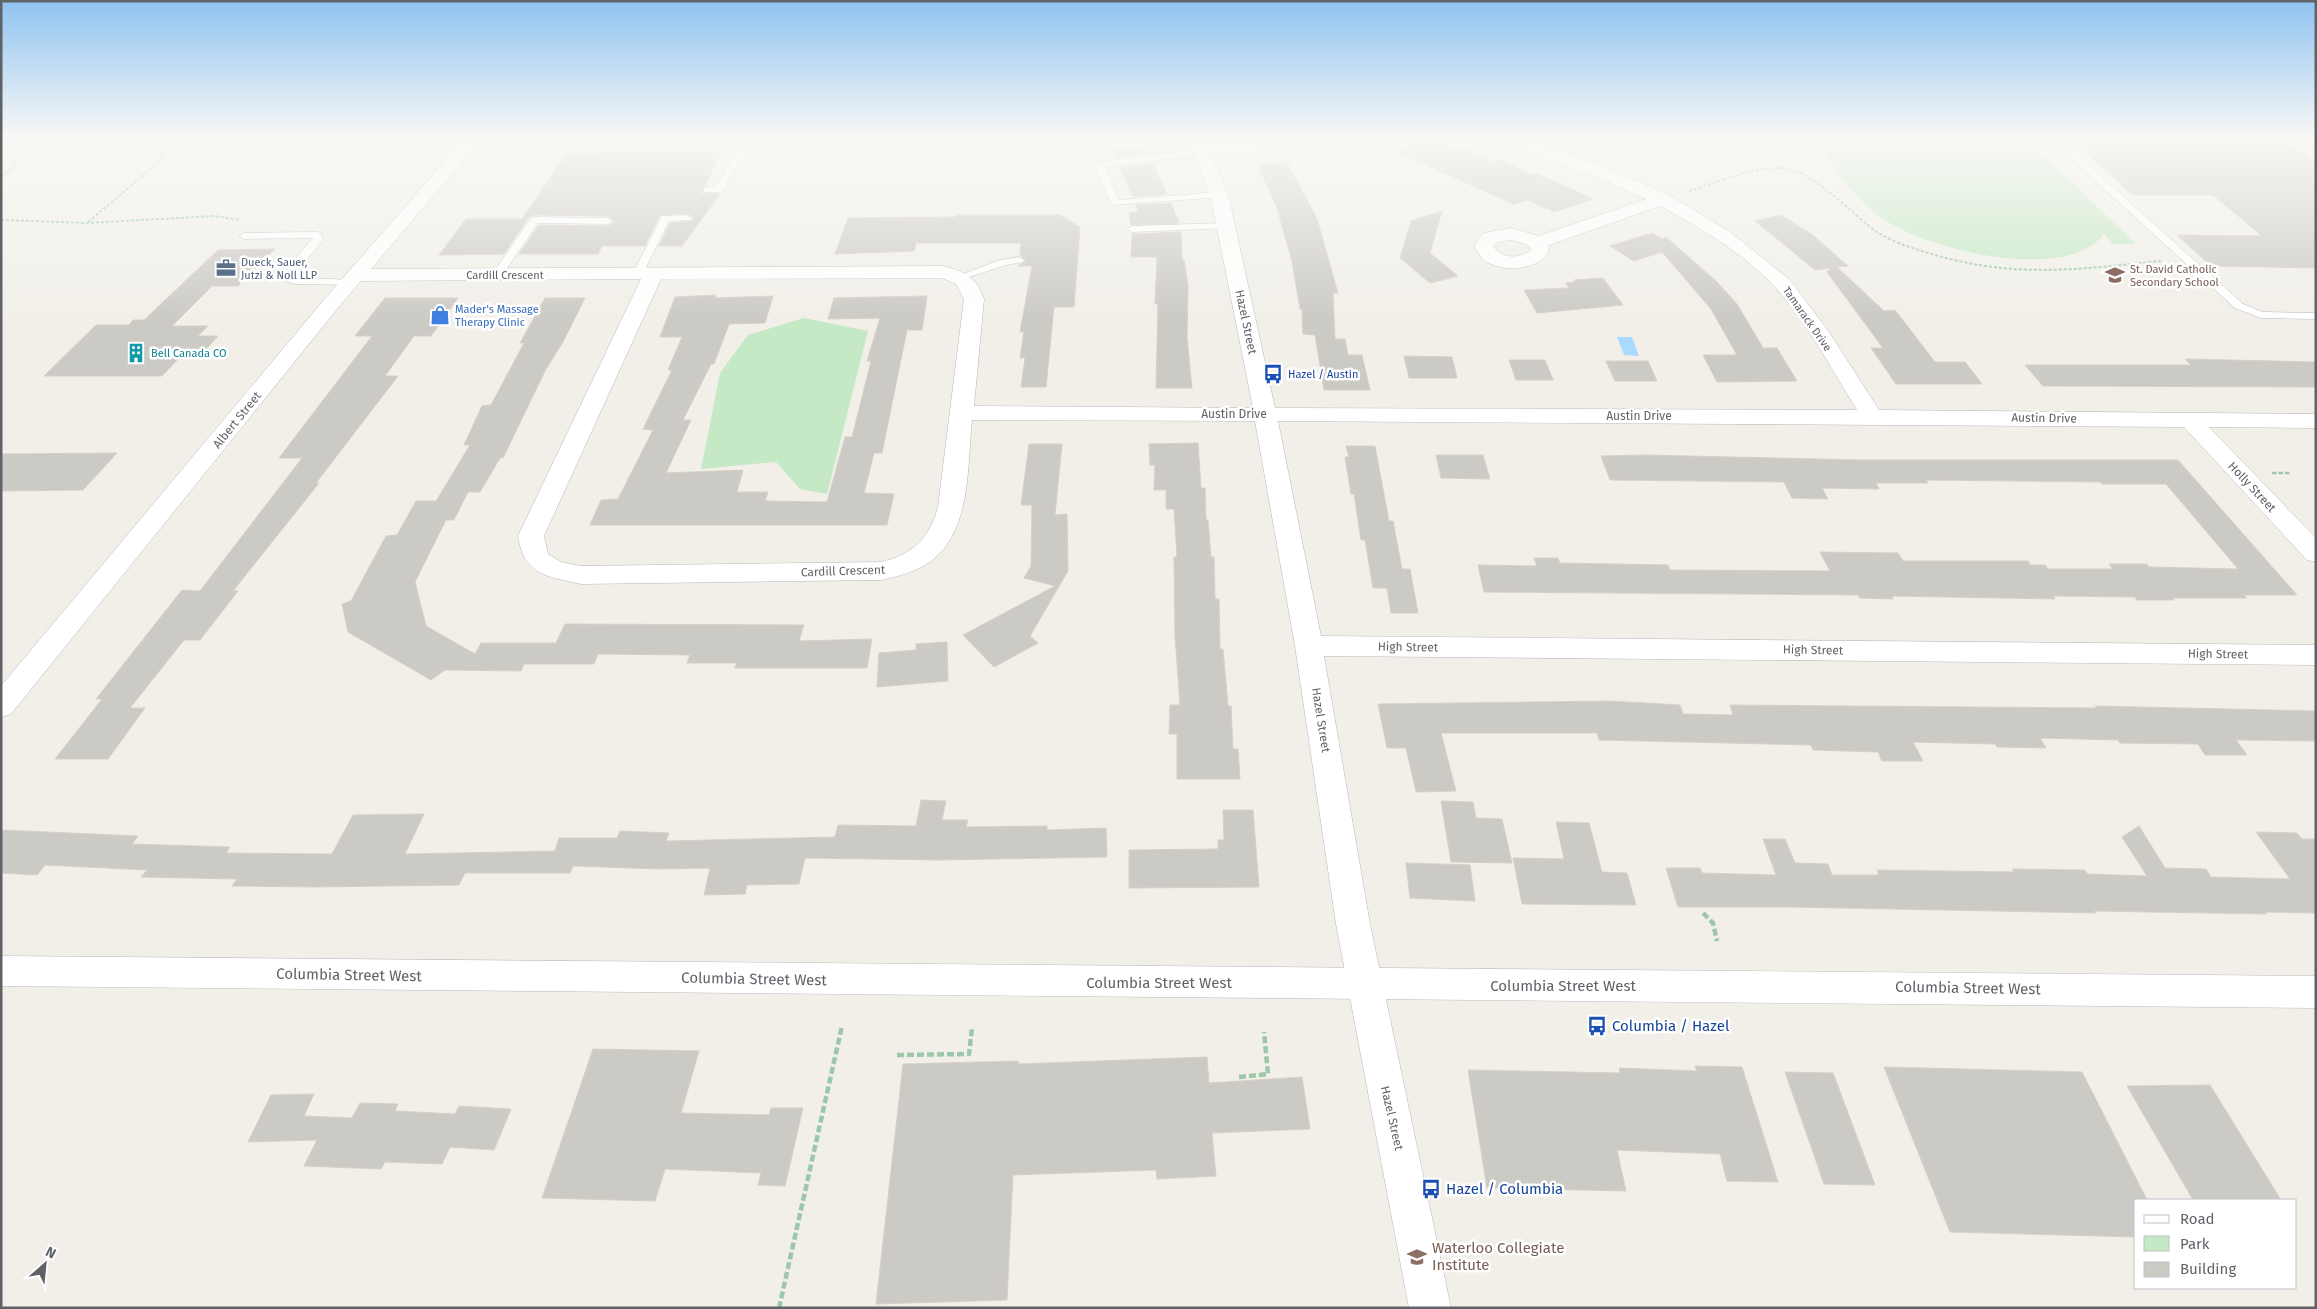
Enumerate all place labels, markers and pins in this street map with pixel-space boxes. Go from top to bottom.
place label: Dueck, Sauer, Jutzi & Noll LLP [241,256,318,282]
office icon: Dueck, Sauer, Jutzi & Noll LLP [215,257,237,279]
place label: St. David Catholic Secondary School [2130,263,2219,289]
school or university icon: St. David Catholic Secondary School [2104,264,2126,286]
place label: Mader's Massage Therapy Clinic [455,303,539,329]
shop icon: Mader's Massage Therapy Clinic [429,304,451,326]
building icon: Bell Canada CO [125,342,147,364]
place label: Bell Canada CO [151,347,227,360]
bus stop icon: Hazel / Austin [1262,363,1284,385]
place label: Hazel / Austin [1288,368,1358,381]
bus stop icon: Columbia / Hazel [1586,1015,1608,1037]
place label: Columbia / Hazel [1612,1017,1730,1035]
bus stop icon: Hazel / Columbia [1420,1178,1442,1200]
place label: Hazel / Columbia [1446,1180,1563,1198]
place label: Waterloo Collegiate Institute [1432,1239,1564,1274]
school or university icon: Waterloo Collegiate Institute [1406,1246,1428,1268]

